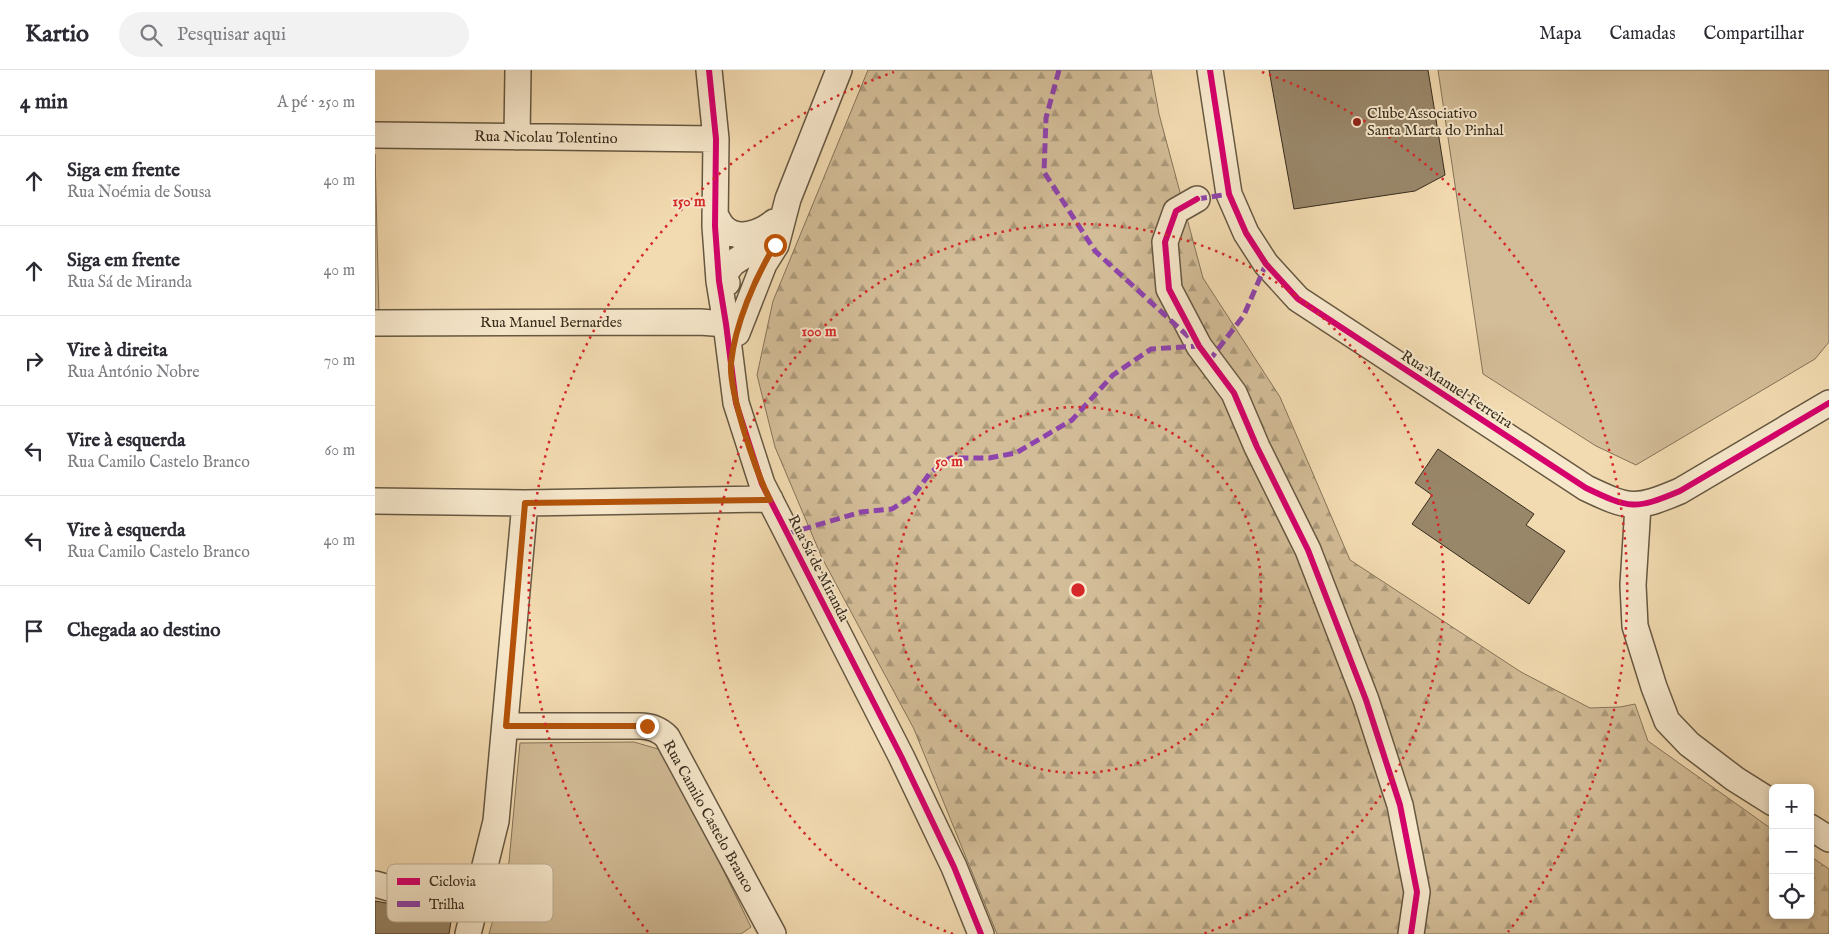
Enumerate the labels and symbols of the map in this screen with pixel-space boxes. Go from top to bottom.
place label: Clube Associativo Santa Marta do Pinhal [1367,104,1505,140]
marker: Clube Associativo Santa Marta do Pinhal [1351,116,1363,128]
street label: Rua Nicolau Tolentino [474,127,618,148]
text: 150 m [672,192,706,211]
route start [764,234,787,257]
street label: Rua Manuel Bernardes [480,313,622,332]
text: 100 m [801,322,837,341]
street label: Rua Manuel Ferreira [1397,346,1517,433]
text: 50 m [935,452,963,471]
street label: Rua Sá de Miranda [784,512,854,625]
centre of rings [1069,581,1087,599]
route end [636,715,659,738]
street label: Rua Camilo Castelo Branco [659,737,758,896]
legend [387,864,553,922]
text: Ciclovia [429,873,477,891]
text: Trilha [429,896,465,914]

